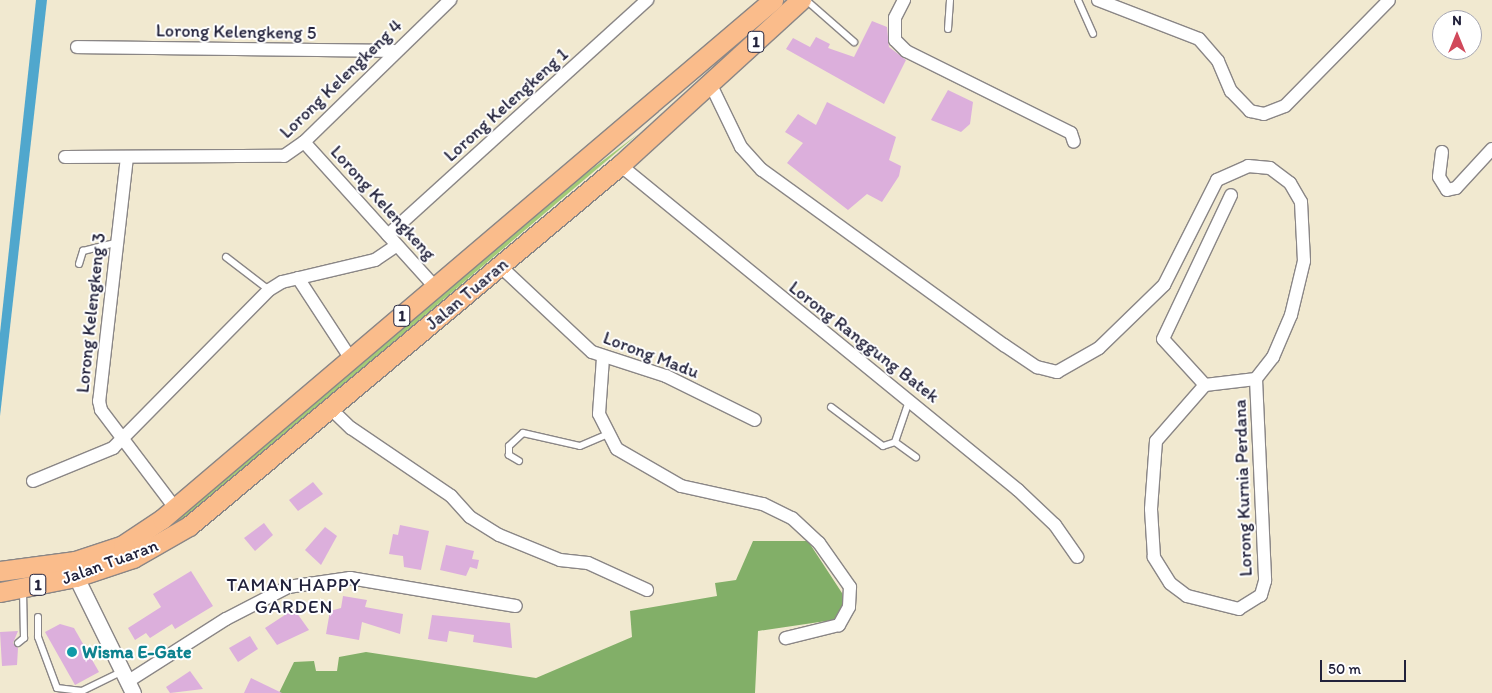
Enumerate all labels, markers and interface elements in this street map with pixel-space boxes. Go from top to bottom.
north arrow [1432,10,1482,60]
text: N [1452,12,1462,29]
street label: Lorong Kelengkeng 4 [275,15,407,143]
street label: Lorong Kelengkeng 5 [156,20,316,44]
road number: 1 [747,28,765,56]
street label: Lorong Kelengkeng 1 [440,44,572,166]
street label: Lorong Kelengkeng [326,141,440,265]
street label: Lorong Kelengkeng 3 [72,232,110,394]
street label: Jalan Tuaran [422,254,512,334]
street label: Lorong Ranggung Batek [785,277,943,407]
road number: 1 [393,302,411,330]
street label: Lorong Madu [600,327,702,383]
street label: Lorong Kurnia Perdana [1229,399,1257,577]
street label: Jalan Tuaran [60,535,160,589]
road number: 1 [29,572,47,598]
district label: TAMAN HAPPY GARDEN [225,574,363,618]
place label: Wisma E-Gate [82,641,192,663]
marker: Wisma E-Gate [66,646,78,658]
scale bar [1322,650,1408,682]
text: 50 m [1328,660,1361,678]

